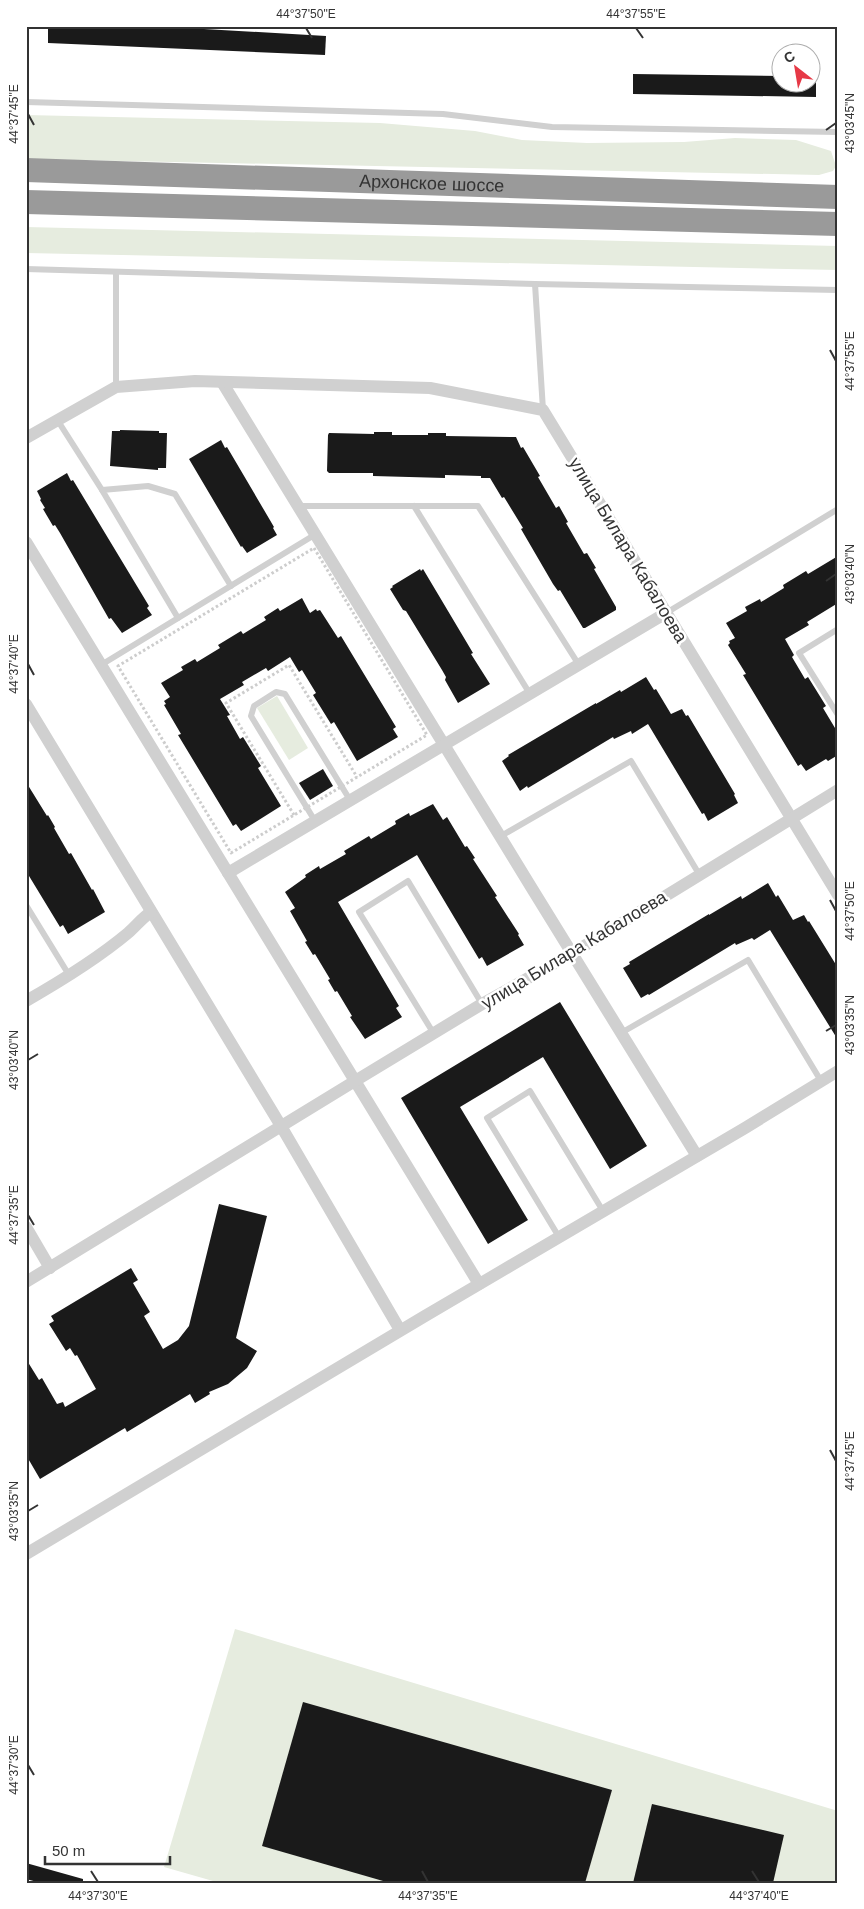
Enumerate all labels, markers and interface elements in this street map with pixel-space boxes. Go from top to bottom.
text: 44°37'50"E [276,7,336,21]
text: 44°37'55"E [606,7,666,21]
north arrow [772,42,822,92]
text: С [781,47,798,66]
text: 44°37'45"E [7,84,21,144]
text: 43°03'45"N [843,93,857,153]
street label: Архонское шоссе [359,171,505,196]
text: 44°37'55"E [843,331,857,391]
street label: улица Билара Кабалоева [565,454,692,647]
text: 43°03'40"N [843,544,857,604]
text: 44°37'40"E [7,634,21,694]
text: 44°37'50"E [843,881,857,941]
street label: улица Билара Кабалоева [478,886,671,1013]
text: 43°03'35"N [843,995,857,1055]
text: 43°03'40"N [7,1030,21,1090]
text: 44°37'35"E [7,1185,21,1245]
text: 44°37'45"E [843,1431,857,1491]
text: 43°03'35"N [7,1481,21,1541]
text: 44°37'30"E [7,1735,21,1795]
scale bar [45,1834,170,1866]
text: 50 m [52,1842,85,1859]
text: 44°37'30"E [68,1889,128,1903]
text: 44°37'35"E [398,1889,458,1903]
text: 44°37'40"E [729,1889,789,1903]

